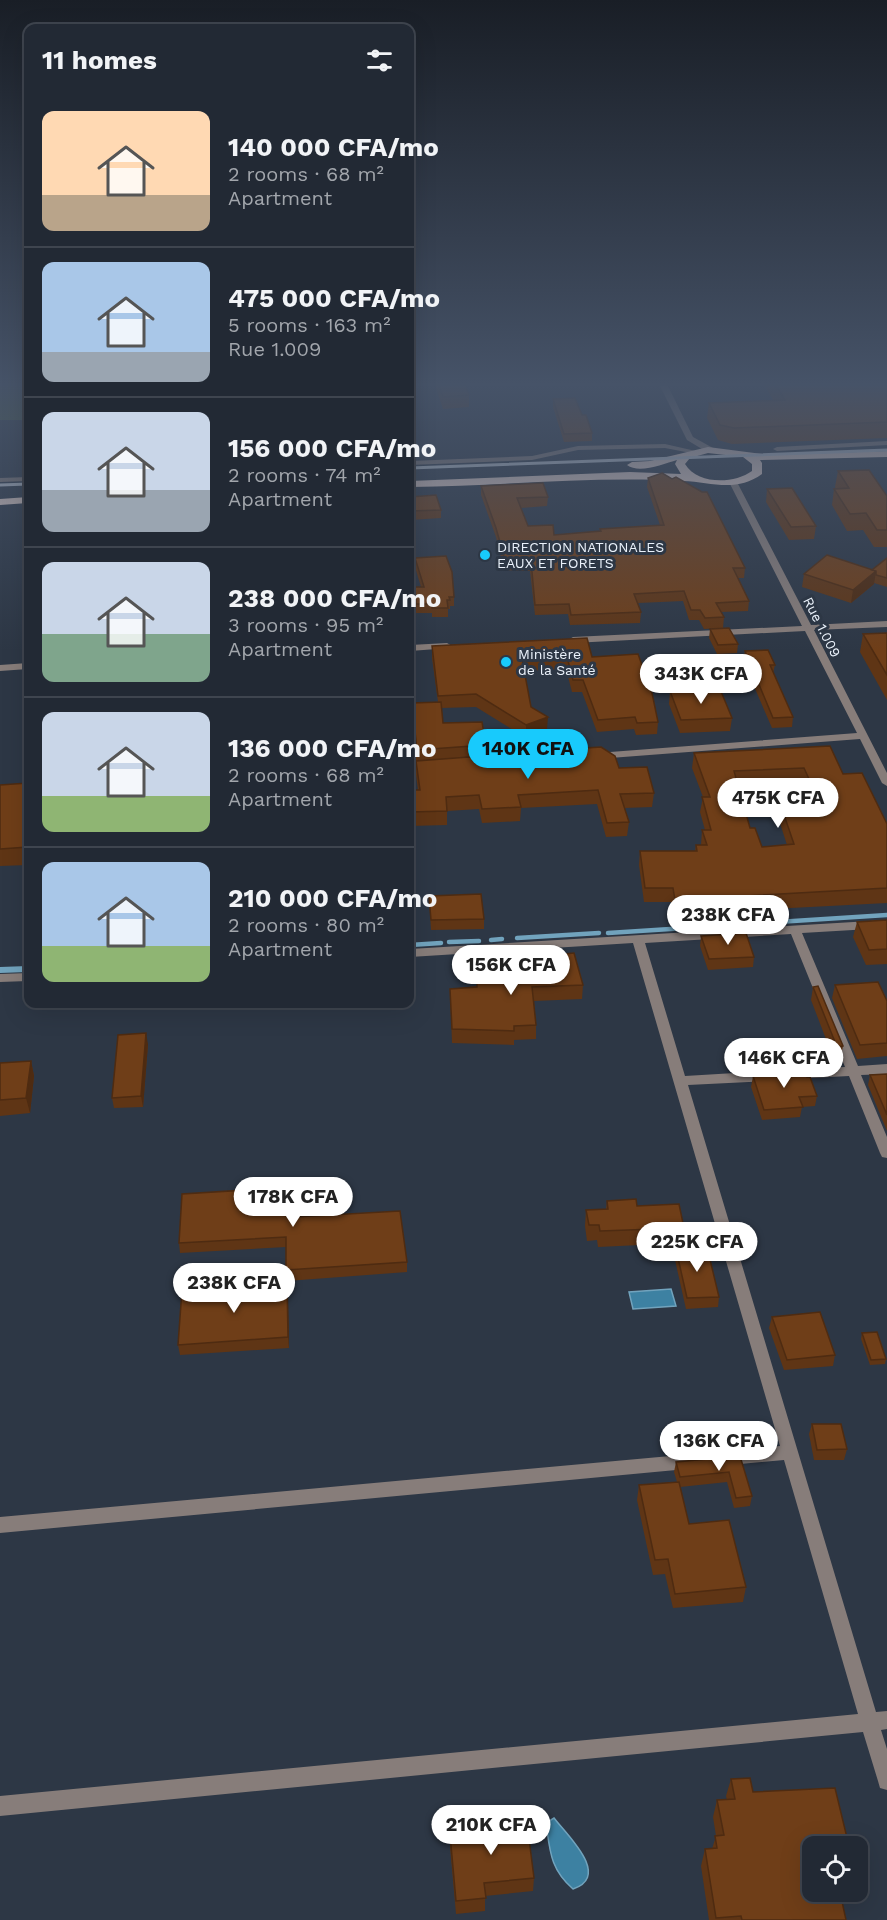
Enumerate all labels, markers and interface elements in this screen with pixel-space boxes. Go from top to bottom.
icon: filters [363,44,396,77]
text: 11 homes [42,45,157,75]
text: 140 000 CFA/mo [228,132,439,162]
icon: home [90,135,162,207]
text: 2 rooms · 68 m² [228,162,384,186]
text: Apartment [228,186,332,210]
text: 475 000 CFA/mo [228,283,440,313]
icon: home [90,286,162,358]
text: 5 rooms · 163 m² [228,313,390,337]
text: Rue 1.009 [228,337,321,361]
text: 156 000 CFA/mo [228,433,436,463]
icon: home [90,436,162,508]
text: 2 rooms · 74 m² [228,463,381,487]
text: Apartment [228,487,332,511]
place label: DIRECTION NATIONALES EAUX ET FORETS [497,539,664,571]
marker: DIRECTION NATIONALES EAUX ET FORETS [478,548,492,562]
text: 238 000 CFA/mo [228,583,441,613]
icon: home [90,586,162,658]
street label: Rue 1.009 [800,594,844,660]
text: 3 rooms · 95 m² [228,613,383,637]
text: Apartment [228,637,332,661]
place label: Ministère de la Santé [518,646,596,678]
pin: 343K CFA [639,654,763,705]
marker: Ministère de la Santé [499,655,513,669]
text: 343K CFA [654,661,748,685]
pin: 140K CFA [466,729,590,780]
text: 136 000 CFA/mo [228,733,437,763]
icon: home [90,736,162,808]
text: 140K CFA [482,736,574,760]
text: 2 rooms · 68 m² [228,763,384,787]
pin: 475K CFA [716,778,840,829]
text: 475K CFA [731,785,825,809]
text: Apartment [228,787,332,811]
text: 210 000 CFA/mo [228,883,437,913]
icon: home [90,886,162,958]
pin: 238K CFA [666,895,790,946]
text: 238K CFA [681,902,775,926]
text: 2 rooms · 80 m² [228,913,384,937]
text: Apartment [228,937,332,961]
pin: 156K CFA [449,945,573,996]
text: 156K CFA [466,952,556,976]
pin: 146K CFA [722,1038,846,1089]
text: 146K CFA [738,1045,830,1069]
pin: 178K CFA [231,1177,355,1228]
text: 178K CFA [248,1184,338,1208]
pin: 225K CFA [635,1222,759,1273]
text: 225K CFA [650,1229,744,1253]
pin: 238K CFA [172,1263,296,1314]
text: 238K CFA [187,1270,281,1294]
pin: 136K CFA [657,1421,781,1472]
text: 136K CFA [674,1428,764,1452]
pin: 210K CFA [429,1805,553,1856]
text: 210K CFA [445,1812,537,1836]
map controls [802,1836,868,1902]
button: locate [802,1836,868,1902]

